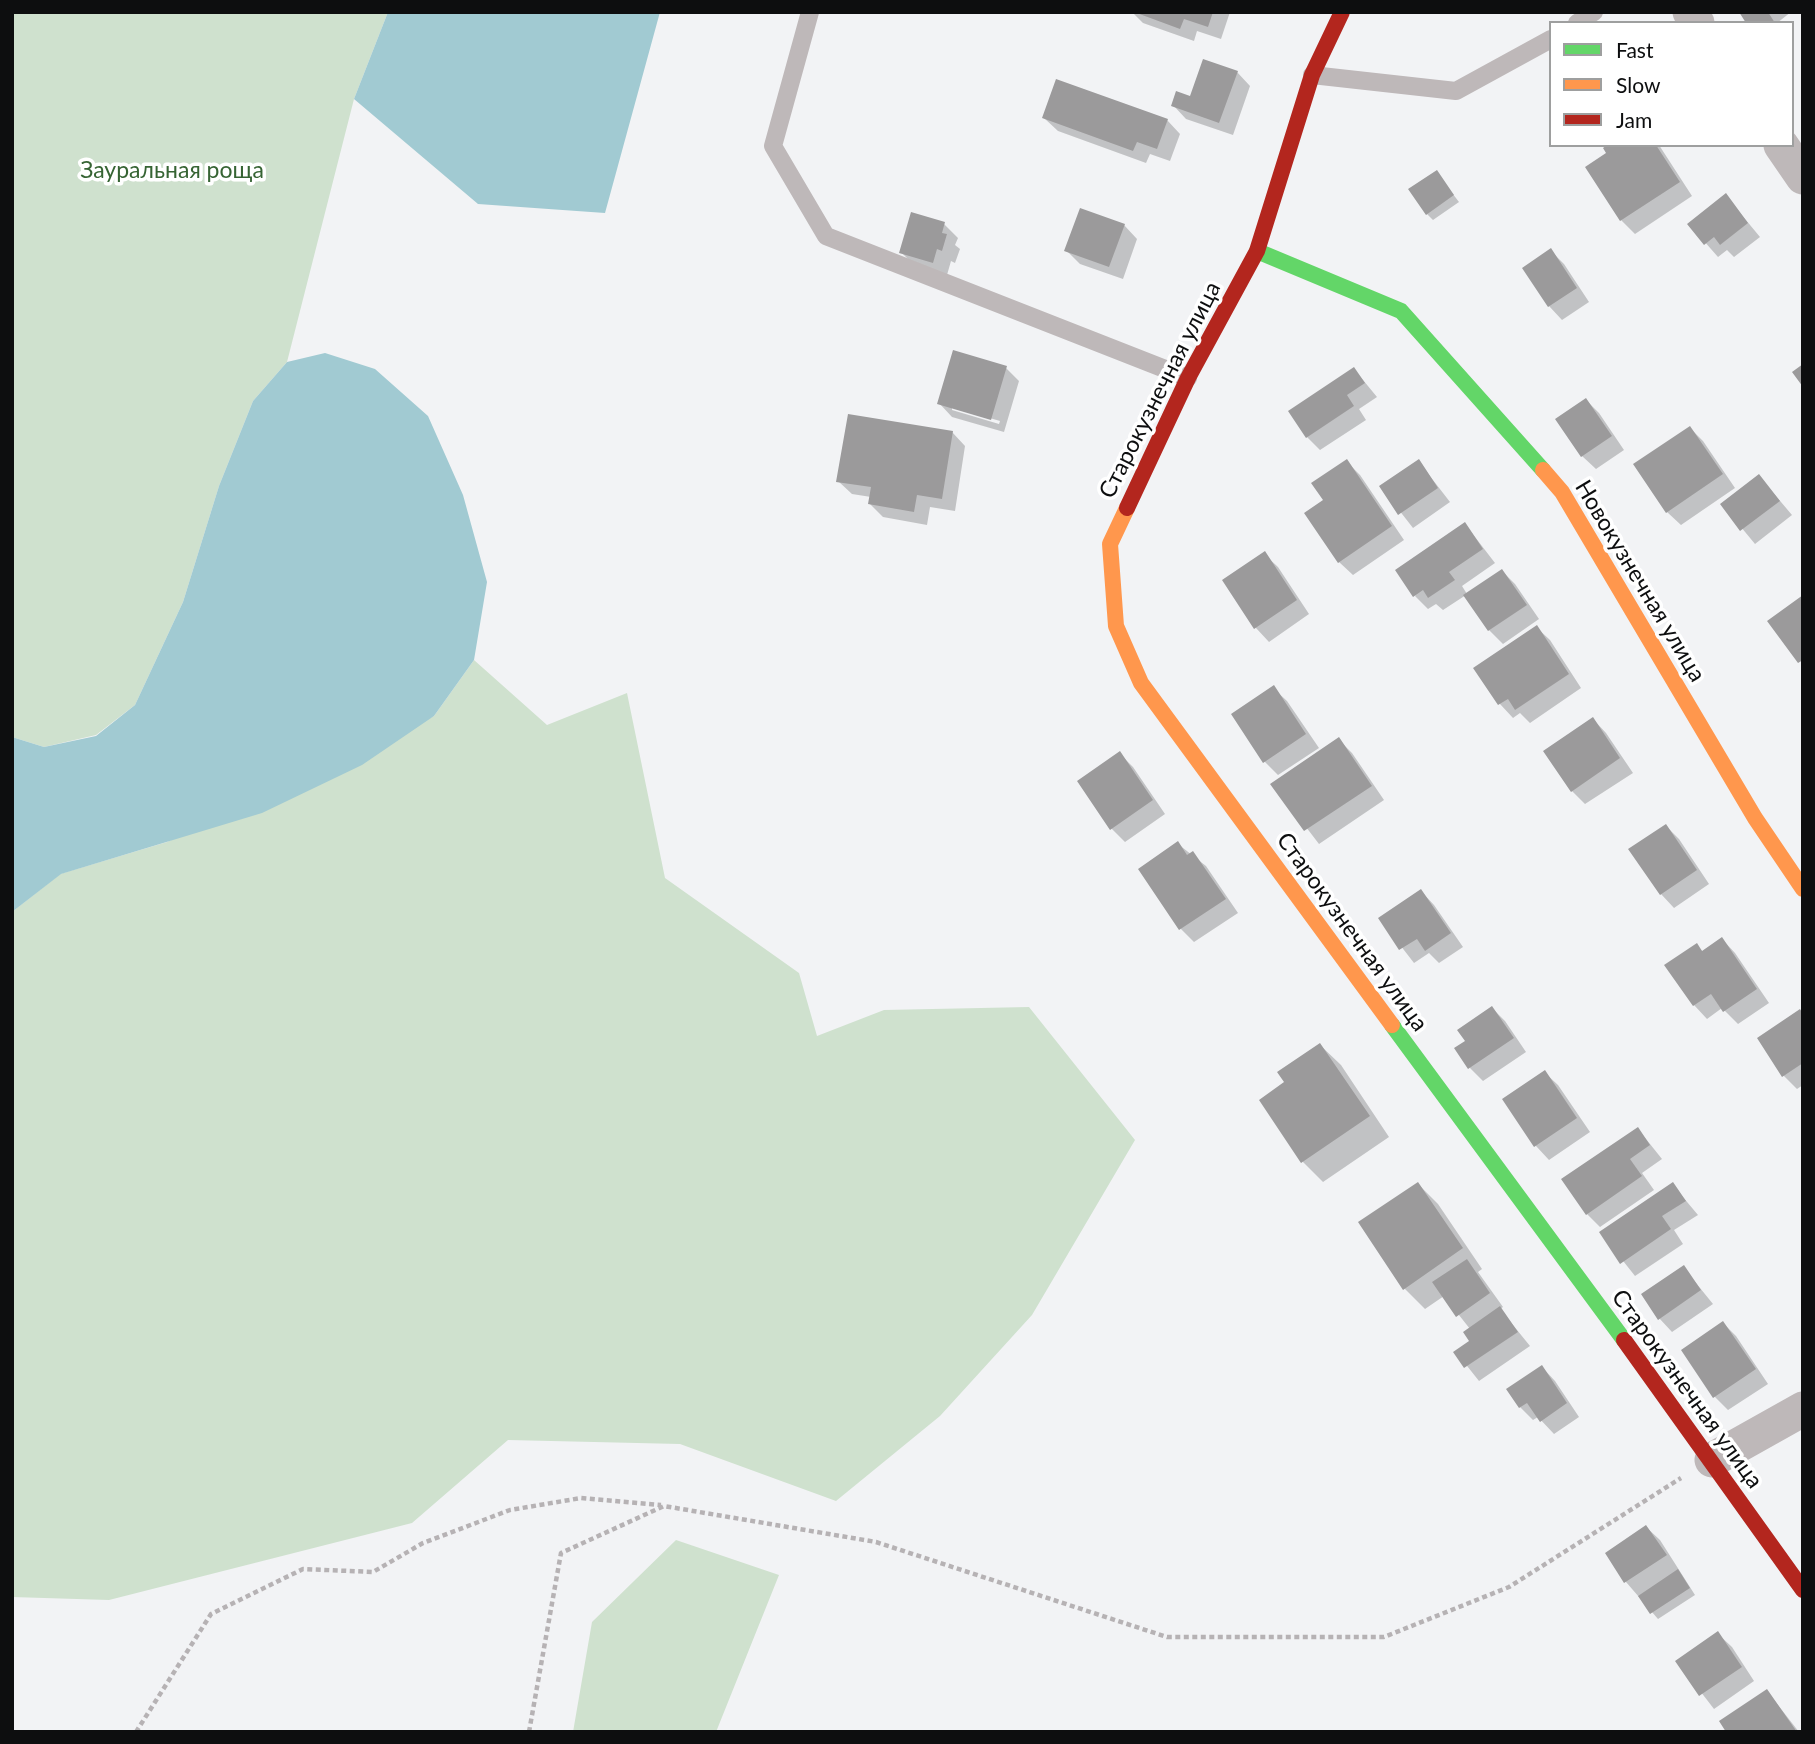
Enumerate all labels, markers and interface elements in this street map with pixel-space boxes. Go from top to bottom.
legend [1549,21,1794,147]
text: Fast [1616,37,1653,62]
text: Slow [1616,72,1660,97]
text: Jam [1616,107,1652,132]
park label: Зауральная роща [80,157,264,185]
street label: Старокузнечная улица [1093,277,1227,503]
street label: Новокузнечная улица [1569,475,1711,687]
street label: Старокузнечная улица [1271,827,1433,1037]
street label: Старокузнечная улица [1606,1284,1768,1494]

